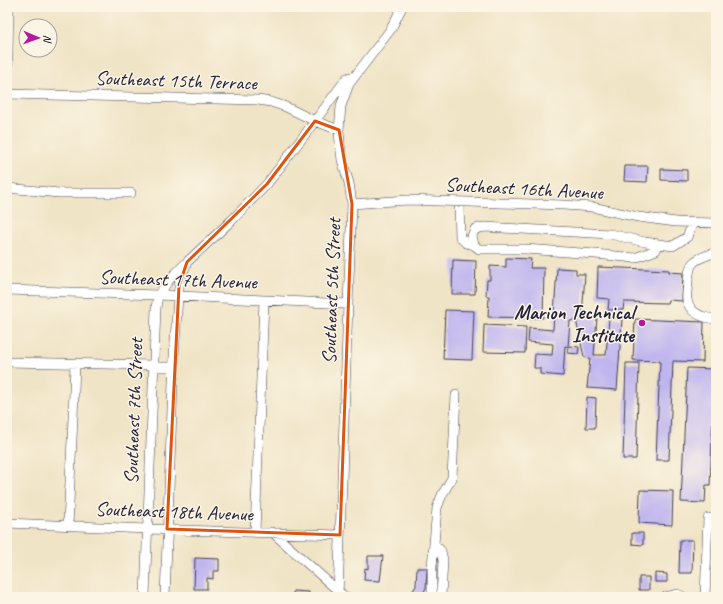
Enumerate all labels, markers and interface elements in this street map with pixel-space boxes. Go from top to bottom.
north arrow [18,18,58,58]
text: N [41,35,55,44]
street label: Southeast 15th Terrace [95,65,259,96]
street label: Southeast 16th Avenue [445,172,605,205]
street label: Southeast 5th Street [316,215,347,364]
street label: Southeast 17th Avenue [99,264,259,295]
place label: Marion Technical Institute [514,300,638,348]
marker: Marion Technical Institute [637,318,647,328]
street label: Southeast 7th Street [118,335,149,484]
street label: Southeast 18th Avenue [95,496,255,527]

